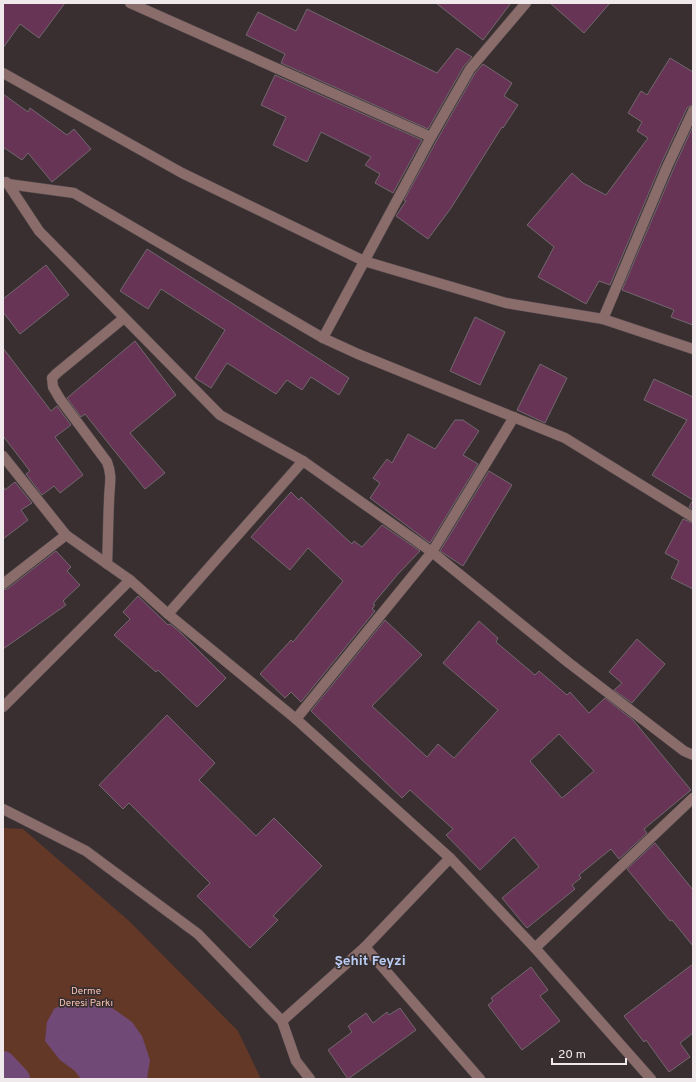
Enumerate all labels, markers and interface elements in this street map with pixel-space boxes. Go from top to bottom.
district label: Şehit Feyzi [334,953,406,970]
park label: Derme Deresi Parkı [59,985,113,1010]
scale bar [552,1040,626,1066]
text: 20 m [558,1047,586,1063]

